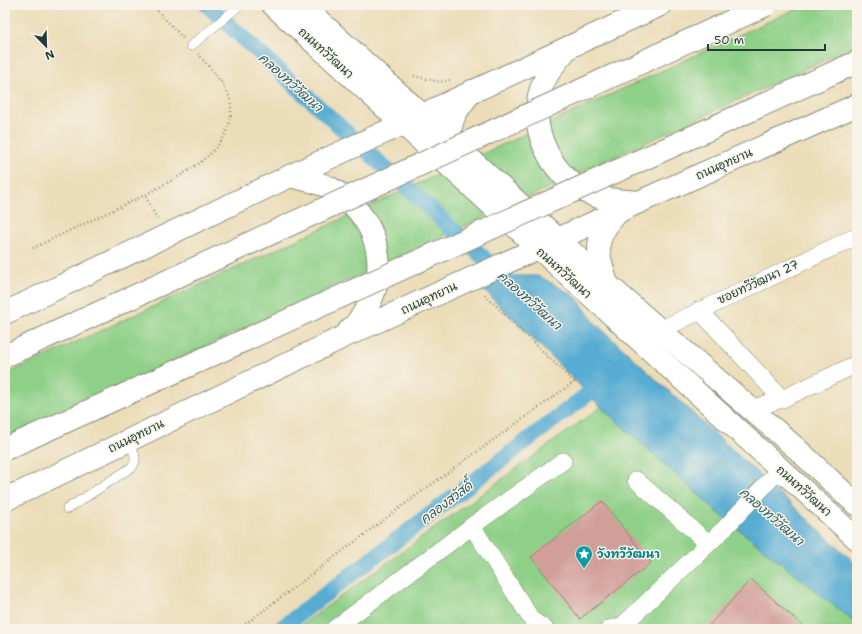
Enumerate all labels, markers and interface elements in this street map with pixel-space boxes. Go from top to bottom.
street label: ถนนทวีวัฒนา [295,24,357,82]
north arrow [26,26,66,66]
scale bar [708,26,825,52]
text: 50 m [714,32,744,48]
text: N [43,46,57,63]
water label: คลองทวีวัฒนา [255,49,327,116]
street label: ถนนอุทยาน [693,144,755,185]
street label: ถนนทวีวัฒนา [533,244,595,302]
street label: ซอยทวีวัฒนา 27 [715,256,801,308]
water label: คลองทวีวัฒนา [494,267,566,334]
street label: ถนนอุทยาน [398,278,460,319]
street label: ถนนอุทยาน [105,416,167,457]
street label: ถนนทวีวัฒนา [773,462,835,520]
water label: คลองสวัสดิ์ [415,472,479,528]
water label: คลองทวีวัฒนา [736,484,809,550]
place icon: วังทวีวัฒนา [574,544,594,569]
place label: วังทวีวัฒนา [597,546,660,562]

